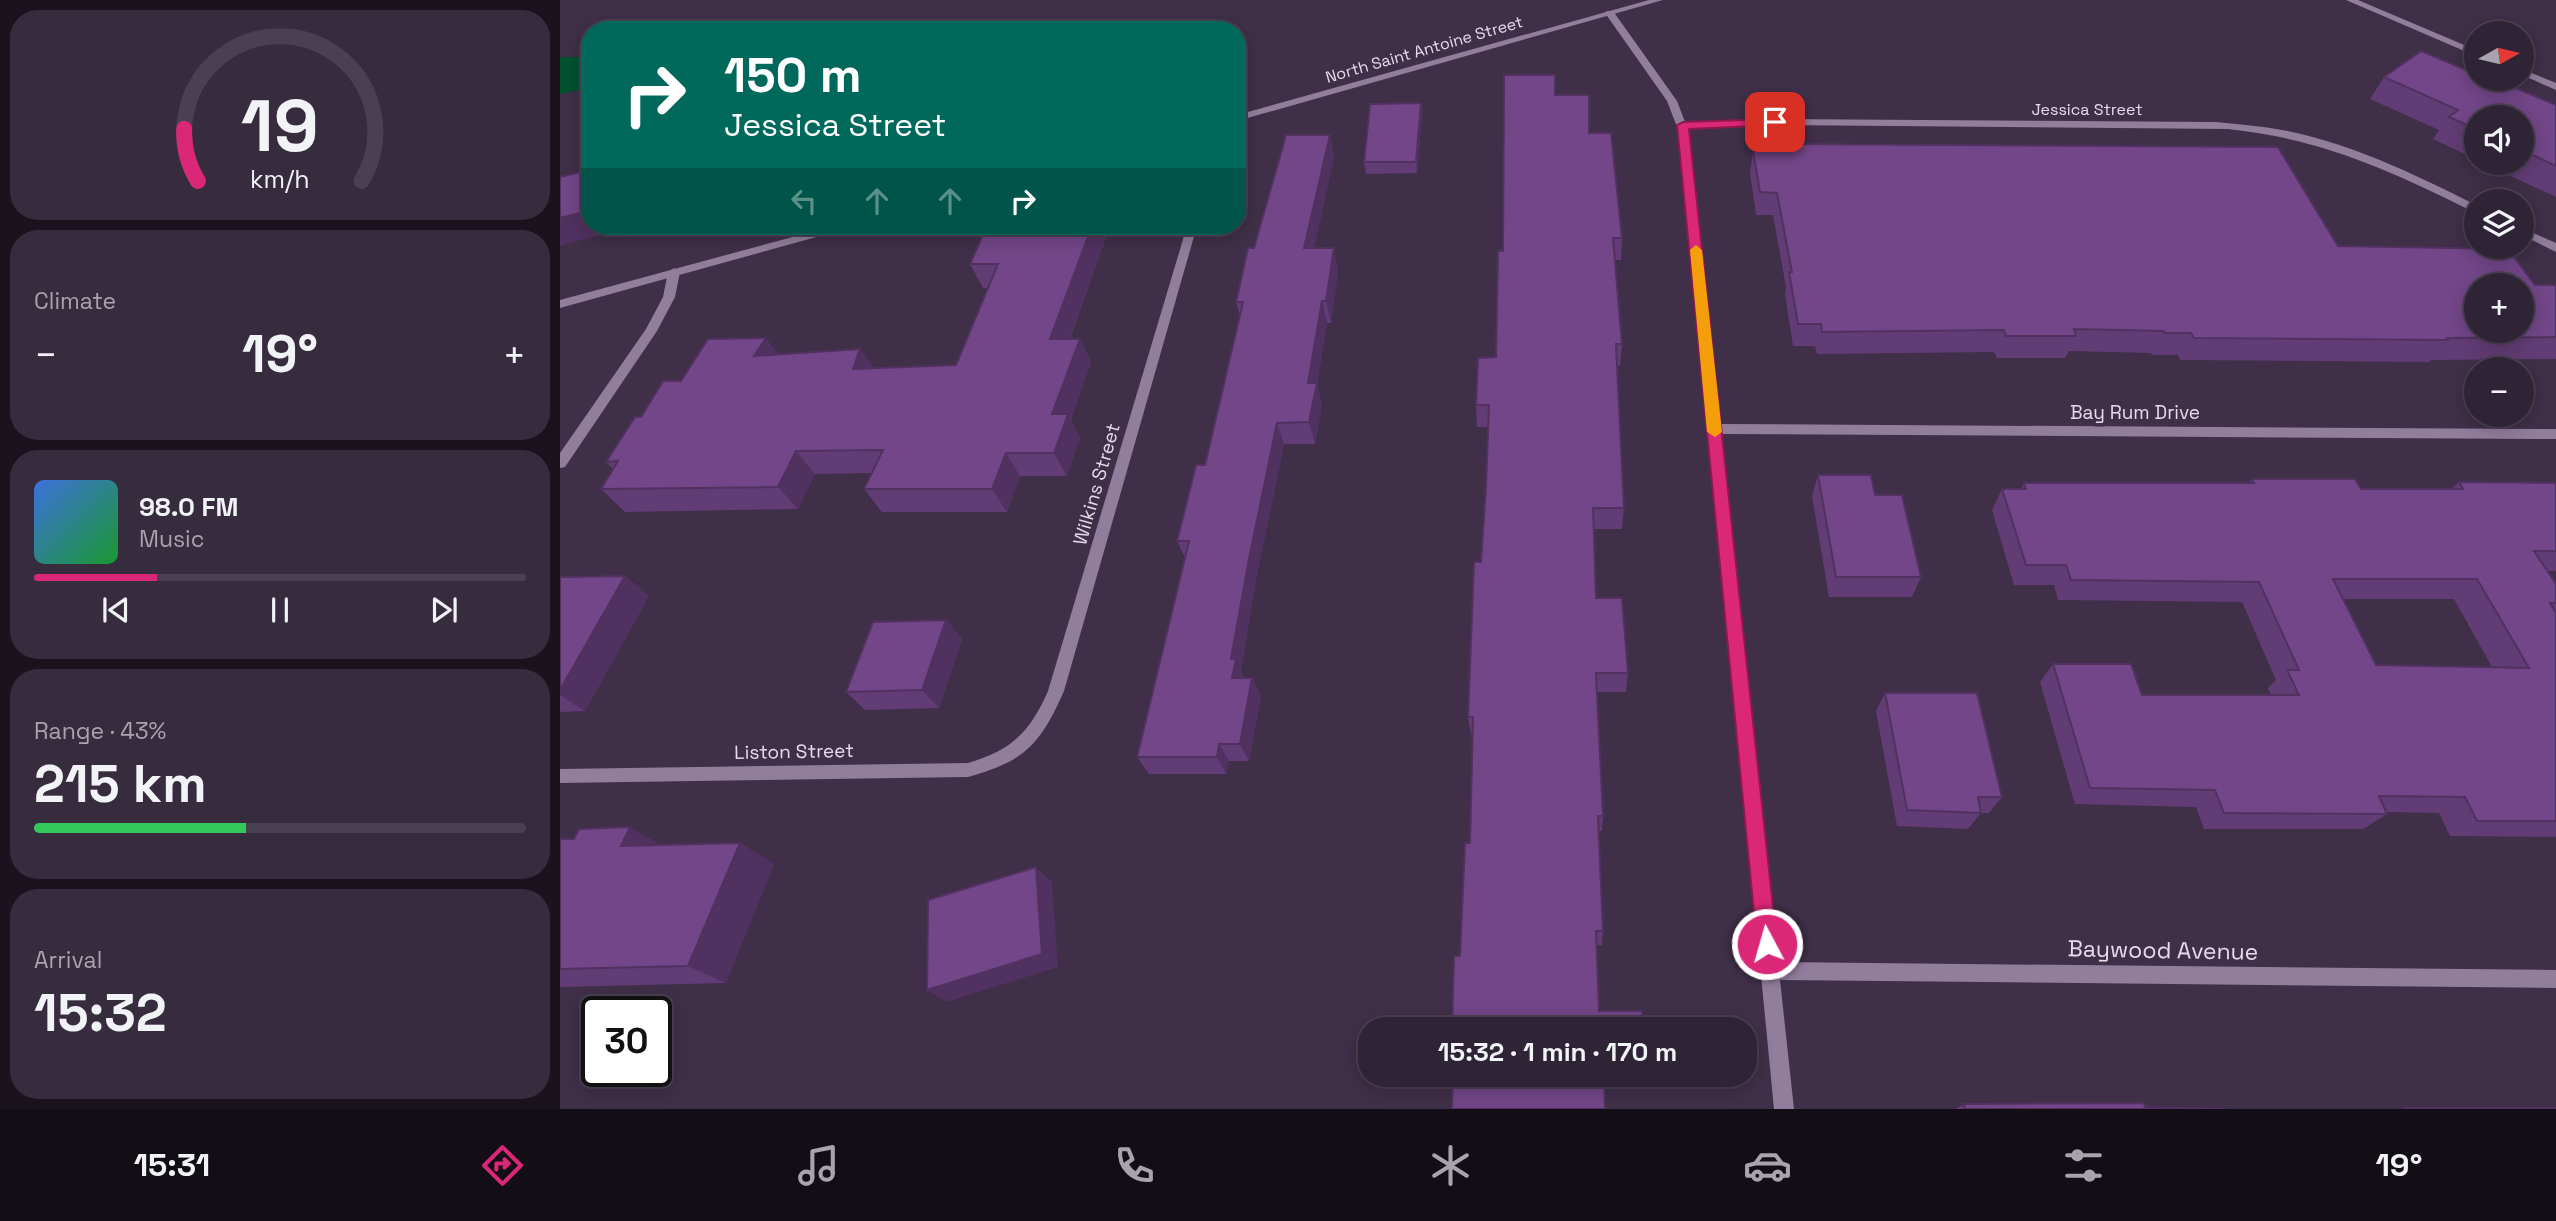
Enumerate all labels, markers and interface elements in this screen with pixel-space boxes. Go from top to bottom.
street label: North Saint Antoine Street [1323,11,1525,88]
north arrow [2464,21,2534,91]
map controls [2464,21,2534,427]
text: 150 m [724,44,862,106]
icon: right [609,49,700,140]
text: 19 [241,79,319,172]
pin [1745,92,1805,152]
street label: Jessica Street [2031,99,2143,120]
icon: arrive [1756,103,1794,141]
text: Jessica Street [724,105,946,145]
button: sound [2464,105,2534,175]
text: km/h [250,163,310,195]
icon: left [785,182,823,220]
icon: ahead [858,182,896,220]
icon: ahead [931,182,969,220]
icon: right [1004,182,1042,220]
button: layers [2464,189,2534,259]
button: + [2464,273,2534,343]
text: Climate [34,286,116,316]
text: 19° [242,321,318,387]
text: − [34,331,58,379]
text: + [502,331,526,379]
button: − [2464,357,2534,427]
street label: Bay Rum Drive [2070,400,2200,425]
street label: Wilkins Street [1067,420,1126,548]
text: 98.0 FM [139,490,238,524]
text: Music [139,524,204,554]
icon: previous [97,591,135,629]
icon: pause [261,591,299,629]
icon: next [425,591,463,629]
text: Range · 43% [34,716,166,746]
street label: Liston Street [734,738,854,765]
text: 215 km [34,751,207,817]
position arrow [1730,907,1804,981]
street label: Baywood Avenue [2068,933,2258,967]
text: Arrival [34,945,102,975]
text: 15:32 [34,980,167,1046]
speed limit sign: 30 [581,996,672,1087]
text: 15:32 · 1 min · 170 m [1438,1035,1677,1069]
icon: directions [478,1141,527,1190]
icon: music [794,1141,843,1190]
icon: phone [1110,1141,1159,1190]
icon: climate [1426,1141,1475,1190]
icon: car [1743,1141,1792,1190]
icon: filters [2059,1141,2108,1190]
text: 15:31 [134,1145,210,1185]
text: 19° [2375,1145,2422,1185]

